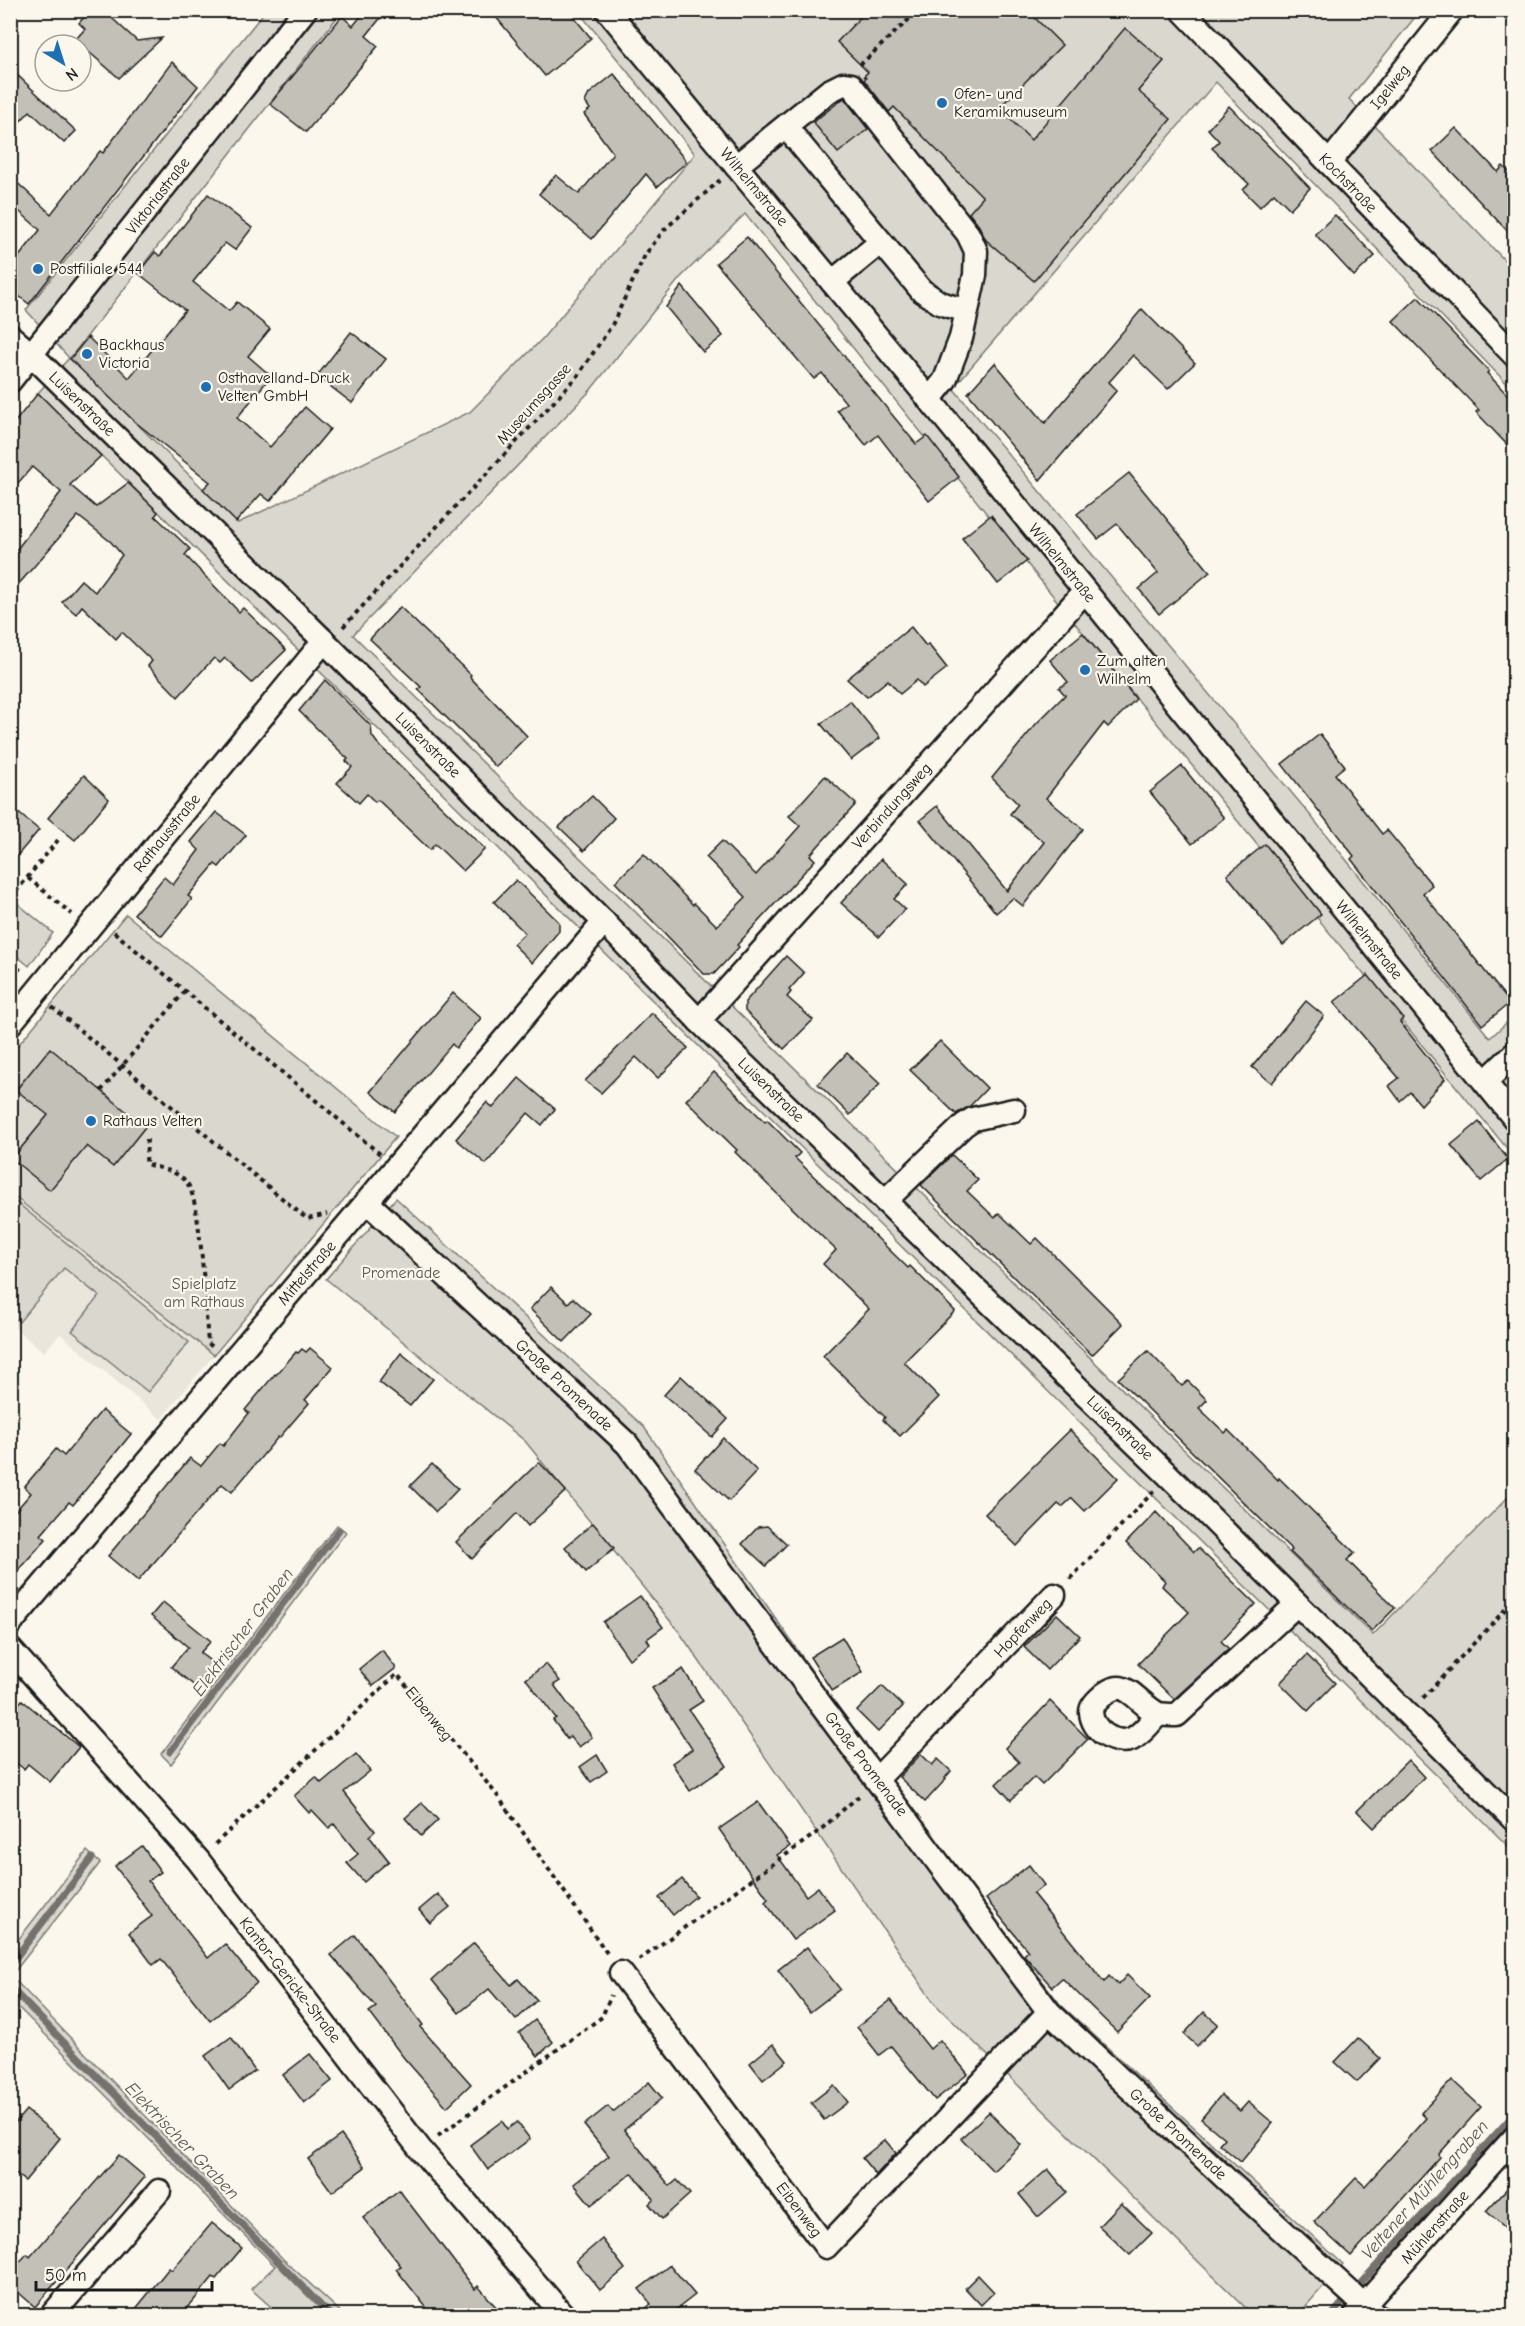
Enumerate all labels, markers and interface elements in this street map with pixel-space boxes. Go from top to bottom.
north arrow [33,33,93,93]
street label: Igelweg [1367,61,1413,113]
text: N [62,64,81,84]
place label: Ofen- und Keramikmuseum [954,85,1067,121]
marker: Ofen- und Keramikmuseum [935,96,949,110]
street label: Wilhelmstraße [716,144,792,230]
street label: Kochstraße [1315,150,1381,216]
street label: Viktoriastraße [122,154,194,238]
place label: Postfiliale 544 [50,260,142,278]
marker: Postfiliale 544 [31,262,45,276]
place label: Backhaus Victoria [99,336,165,372]
marker: Backhaus Victoria [80,347,94,361]
street label: Museumsgasse [493,360,575,448]
street label: Luisenstraße [45,368,119,440]
place label: Osthavelland-Druck Velten GmbH [218,369,350,405]
marker: Osthavelland-Druck Velten GmbH [199,380,213,394]
street label: Wilhelmstraße [1025,520,1099,606]
place label: Zum alten Wilhelm [1097,652,1166,688]
marker: Zum alten Wilhelm [1078,663,1092,677]
street label: Luisenstraße [392,709,464,781]
street label: Verbindungsweg [849,759,935,853]
street label: Rathausstraße [130,790,204,876]
street label: Wilhelmstraße [1332,897,1406,983]
street label: Luisenstraße [734,1054,808,1126]
place label: Rathaus Velten [103,1112,202,1130]
marker: Rathaus Velten [84,1114,98,1128]
street label: Mittelstraße [274,1237,340,1309]
park label: Promenade [362,1264,440,1282]
park label: Spielplatz am Rathaus [164,1275,245,1311]
street label: Große Promenade [512,1335,616,1435]
street label: Luisenstraße [1083,1392,1157,1464]
water label: Elektrischer Graben [188,1564,298,1700]
street label: Hopfenweg [990,1595,1056,1661]
street label: Eibenweg [402,1683,456,1745]
street label: Große Promenade [821,1708,911,1820]
street label: Kantor-Gericke-Straße [236,1914,344,2046]
water label: Elektrischer Graben [121,2078,243,2204]
street label: Große Promenade [1126,2084,1230,2184]
water label: Veltener Mühlengraben [1357,2116,1493,2264]
street label: Eibenweg [772,2179,826,2241]
street label: Mühlenstraße [1397,2187,1473,2267]
scale bar [36,2254,212,2292]
text: 50 m [45,2265,87,2286]

